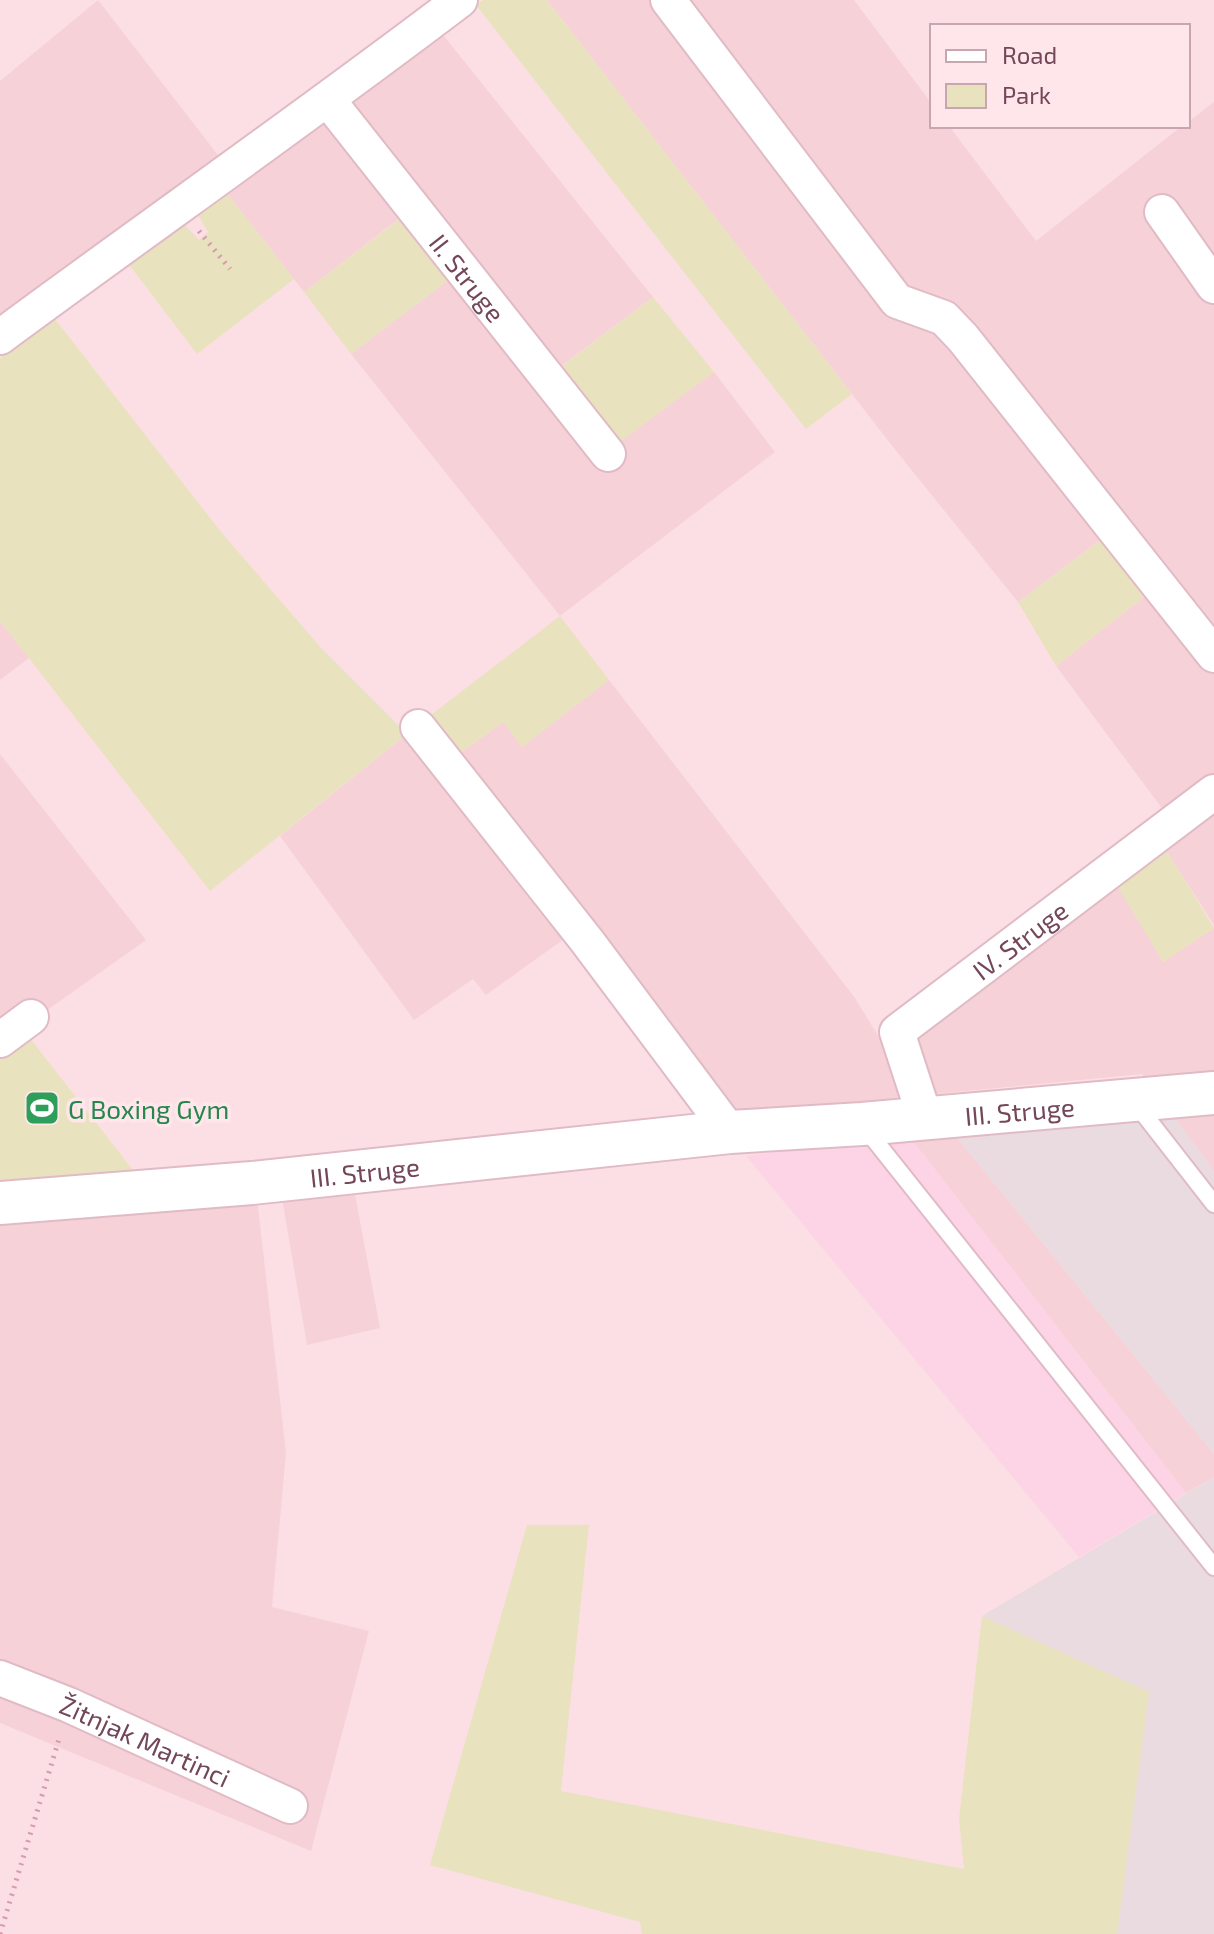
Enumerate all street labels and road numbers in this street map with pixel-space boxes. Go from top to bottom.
street label: II. Struge [424,227,512,327]
street label: IV. Struge [966,893,1073,985]
street label: III. Struge [963,1090,1076,1130]
street label: III. Struge [308,1150,421,1192]
street label: Žitnjak Martinci [56,1688,235,1792]

